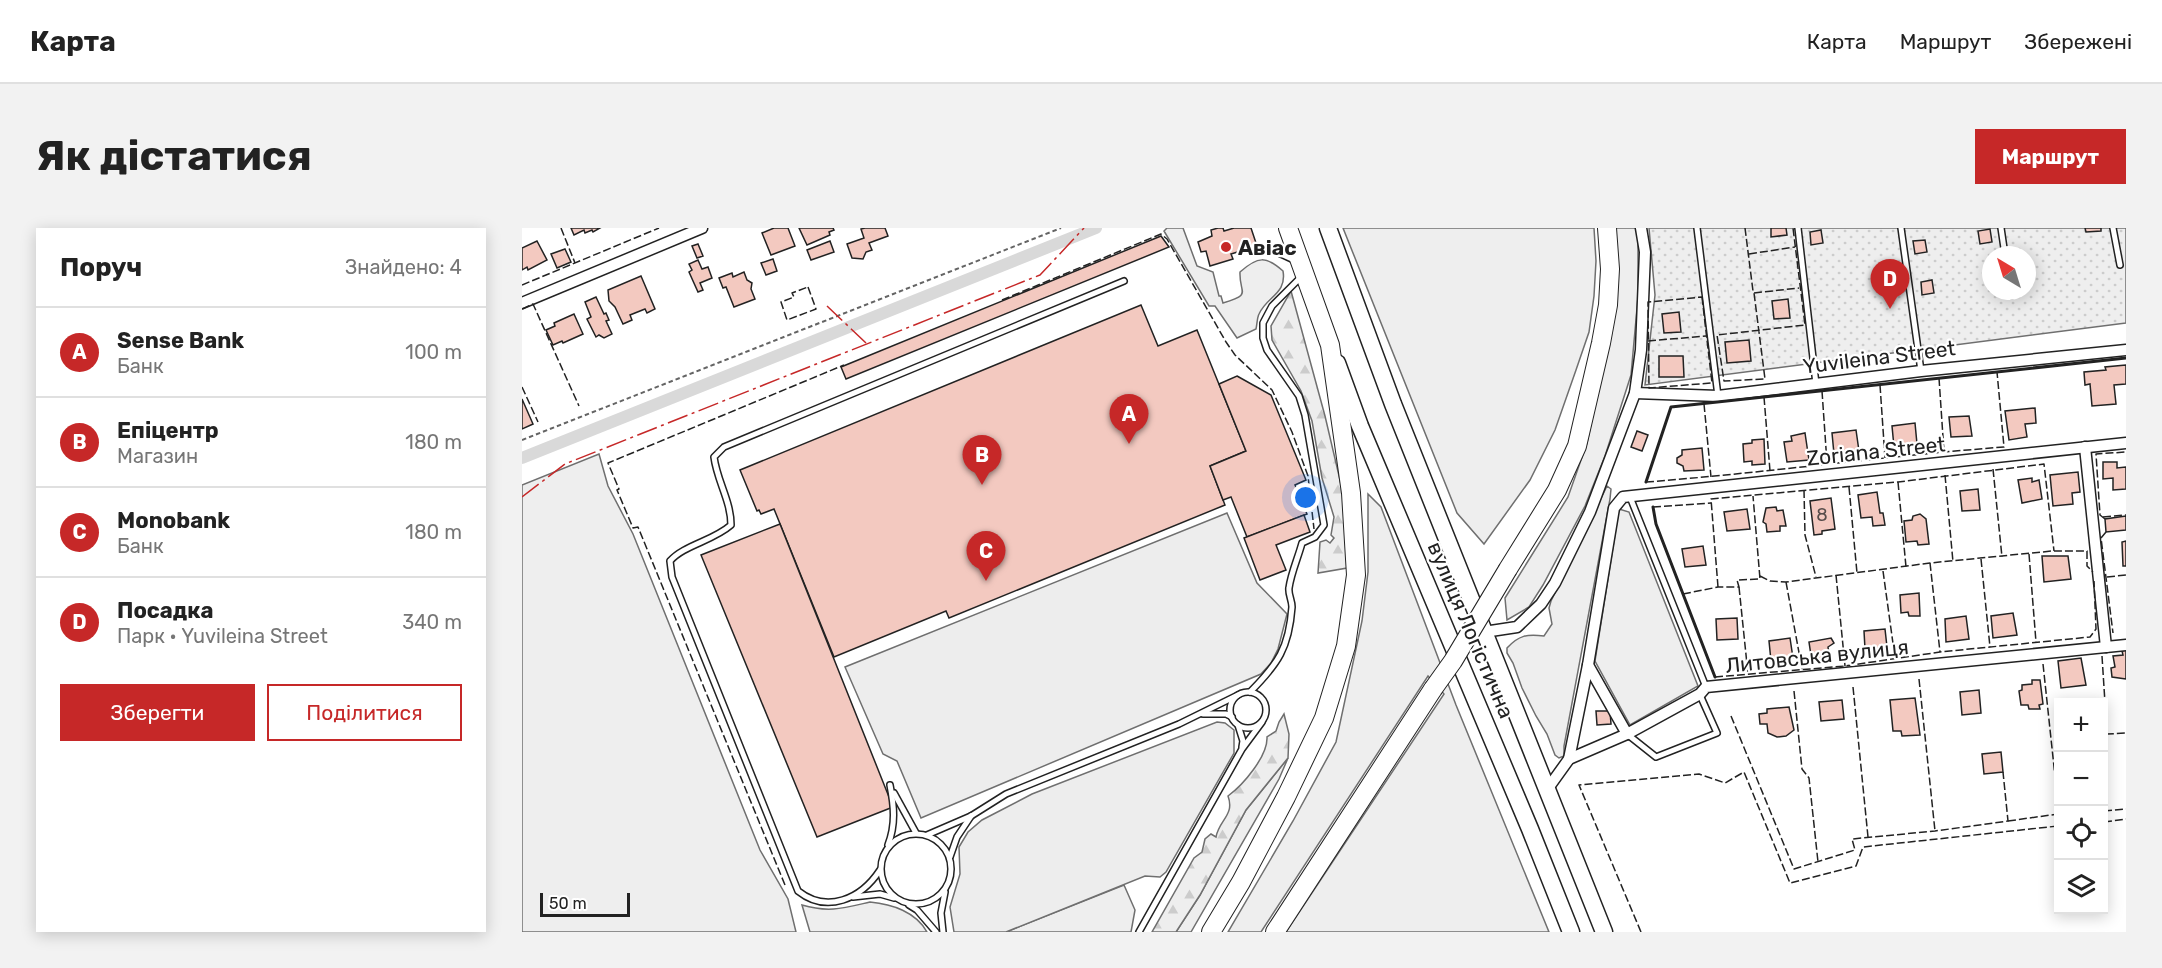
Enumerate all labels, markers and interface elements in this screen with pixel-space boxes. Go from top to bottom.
text: Карта [30,25,116,58]
text: Карта [1807,29,1867,54]
text: Маршрут [1900,29,1991,54]
text: Збережені [2024,29,2132,54]
button: Маршрут [1975,129,2126,184]
text: Як дістатися [36,131,312,181]
place label: Авіас [1238,235,1297,260]
marker: Авіас [1219,240,1233,254]
north arrow [1982,246,2036,300]
text: Поруч [60,252,142,283]
text: Знайдено: 4 [345,255,462,279]
pin: D [1870,260,1910,309]
text: Sense Bank [117,327,244,354]
street label: Yuvileina Street [1801,335,1957,379]
text: A [72,340,87,364]
text: 100 m [405,340,462,364]
text: Банк [117,354,164,378]
pin: A [1110,394,1148,444]
text: Епіцентр [117,417,219,444]
text: B [72,430,87,454]
text: 180 m [405,430,462,454]
street label: Zoriana Street [1805,431,1947,471]
pin: B [962,436,1002,485]
text: Магазин [117,444,198,468]
your location [1291,483,1320,512]
house number: 8 [1816,504,1828,526]
text: Monobank [117,507,230,534]
text: C [72,520,87,544]
text: 180 m [405,520,462,544]
pin: C [966,532,1006,581]
text: Банк [117,534,164,558]
street label: вулиця Логістична [1423,538,1519,722]
text: Посадка [117,597,214,624]
text: D [72,610,87,634]
text: 340 m [402,610,462,634]
text: Парк · Yuvileina Street [117,624,328,648]
street label: Литовська вулиця [1724,634,1910,678]
button: Зберегти [60,684,255,741]
button: Поділитися [267,684,462,741]
map controls [2054,698,2108,914]
button: + [2054,698,2108,752]
button: − [2054,752,2108,806]
button: locate [2054,806,2108,860]
button: layers [2054,860,2108,914]
scale bar [540,890,630,918]
text: 50 m [549,894,587,913]

